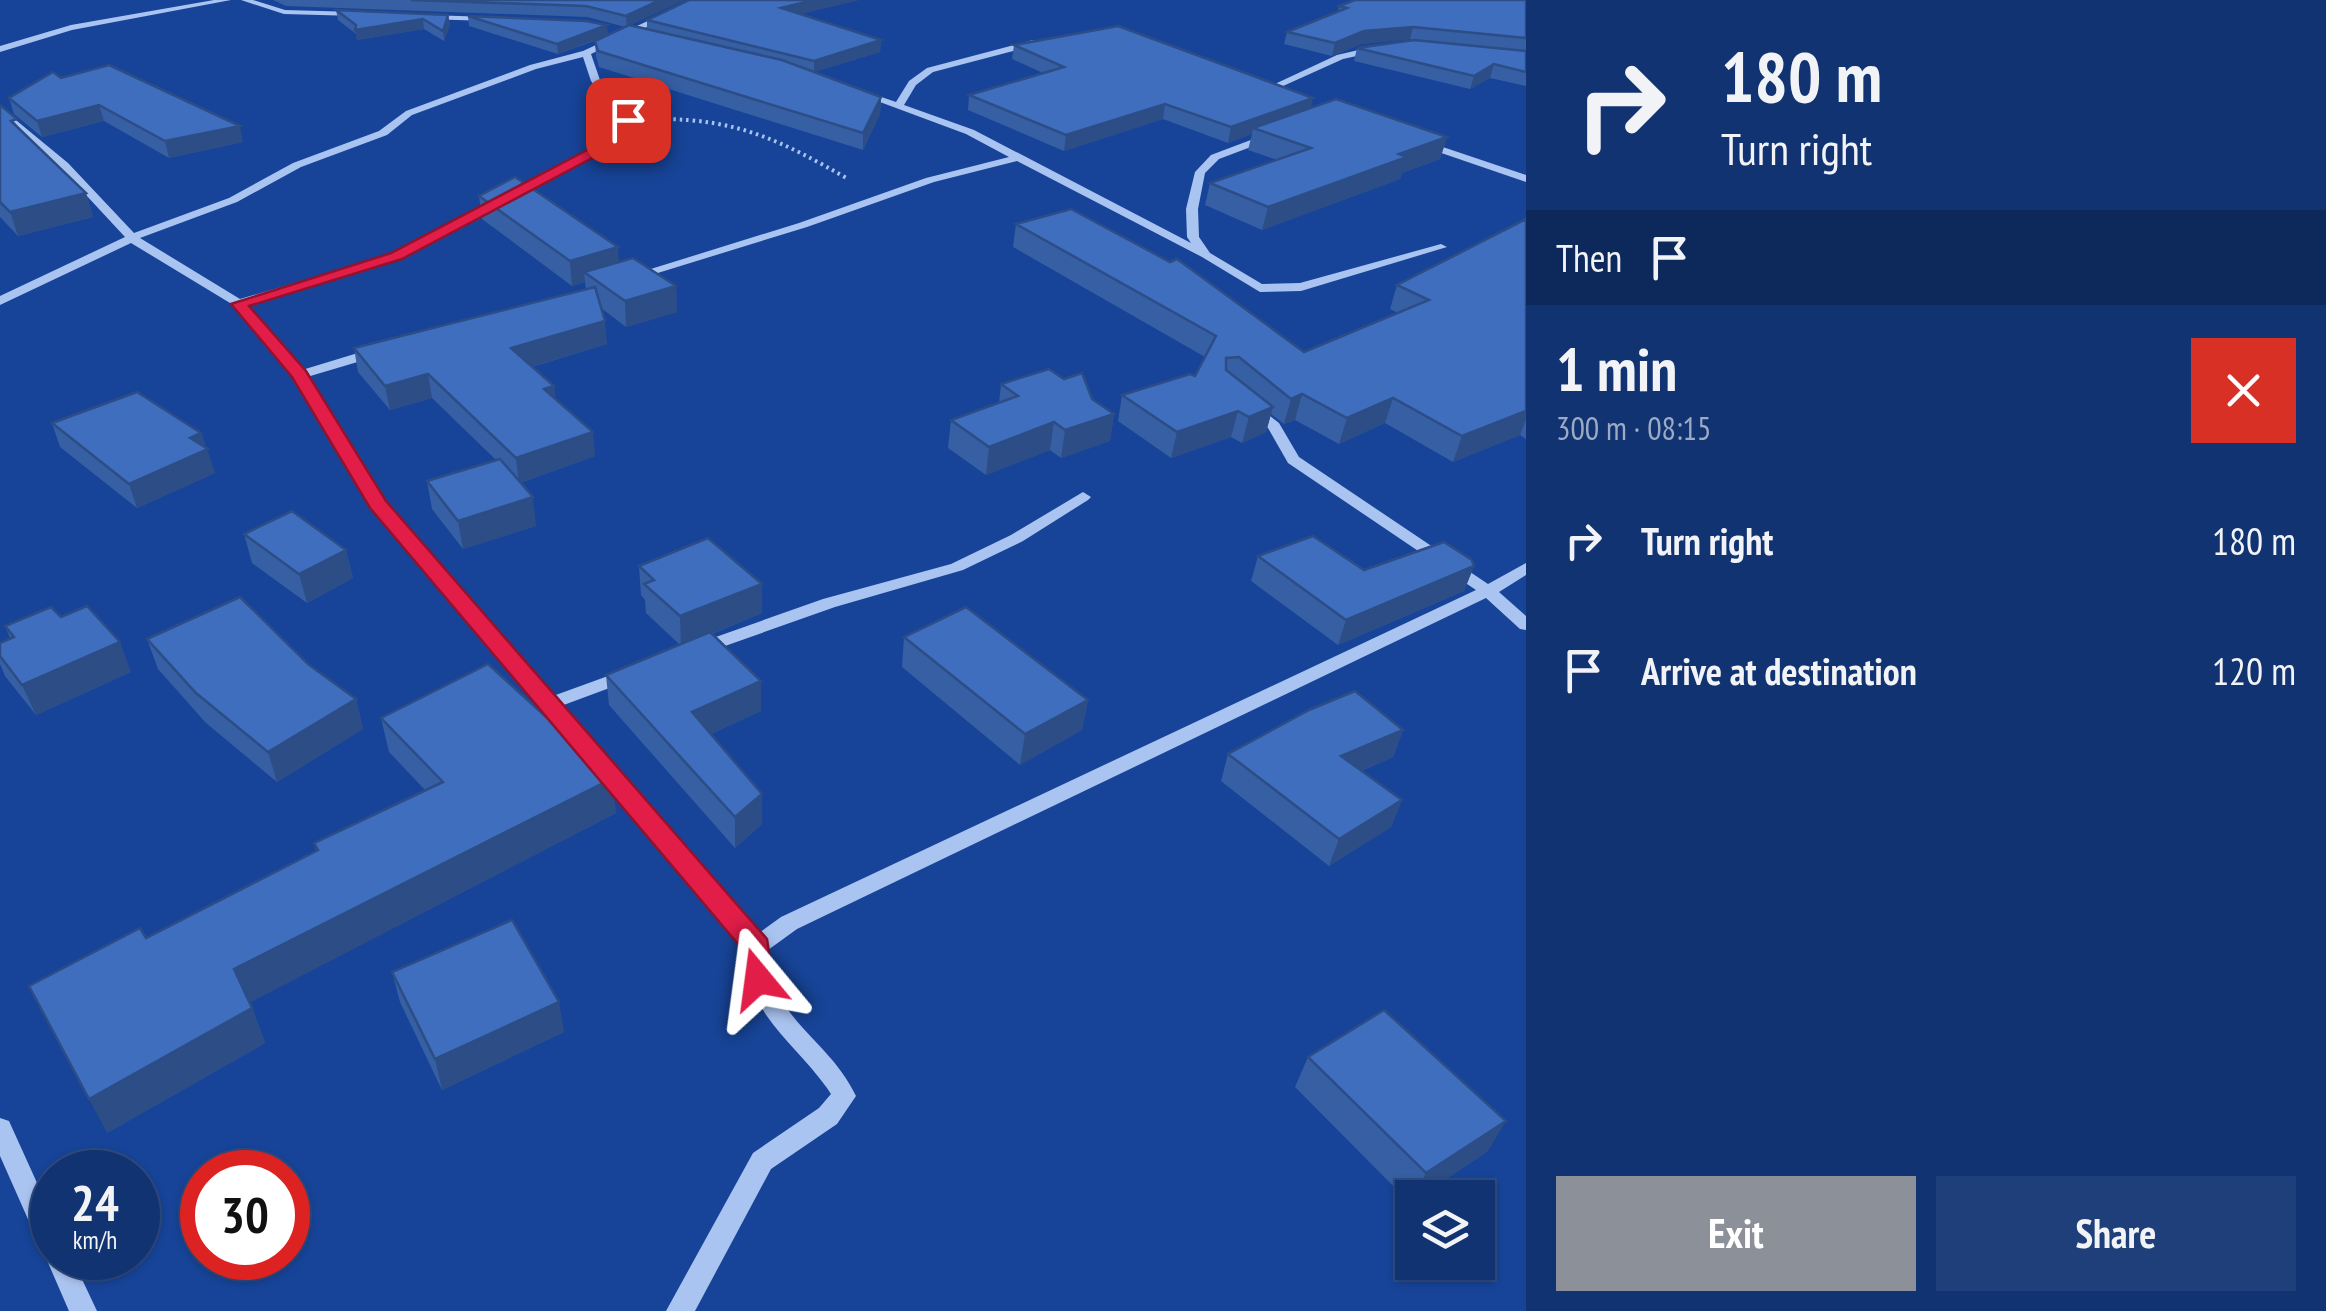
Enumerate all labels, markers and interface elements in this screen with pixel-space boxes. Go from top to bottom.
text: 180 m [1721,31,1882,121]
icon: right [1556,40,1686,170]
pin [586,78,671,163]
icon: arrive [601,93,656,148]
text: Turn right [1721,119,1872,177]
icon: arrive [1642,230,1697,285]
text: Then [1556,233,1622,282]
text: 1 min [1556,330,1677,408]
button: close [2191,338,2296,443]
text: 300 m · 08:15 [1556,407,1711,449]
icon: right [1556,513,1611,568]
text: Turn right [1641,516,1773,565]
text: 180 m [2212,516,2296,565]
icon: arrive [1556,643,1611,698]
text: Arrive at destination [1641,646,1917,695]
text: 120 m [2212,646,2296,695]
position arrow [706,927,810,1031]
speed limit sign: 30 [180,1150,310,1280]
text: 24 [71,1170,119,1235]
button: Exit [1556,1176,1916,1291]
button: Share [1936,1176,2296,1291]
map controls [1395,1180,1495,1280]
button: layers [1395,1180,1495,1280]
text: km/h [73,1224,117,1256]

